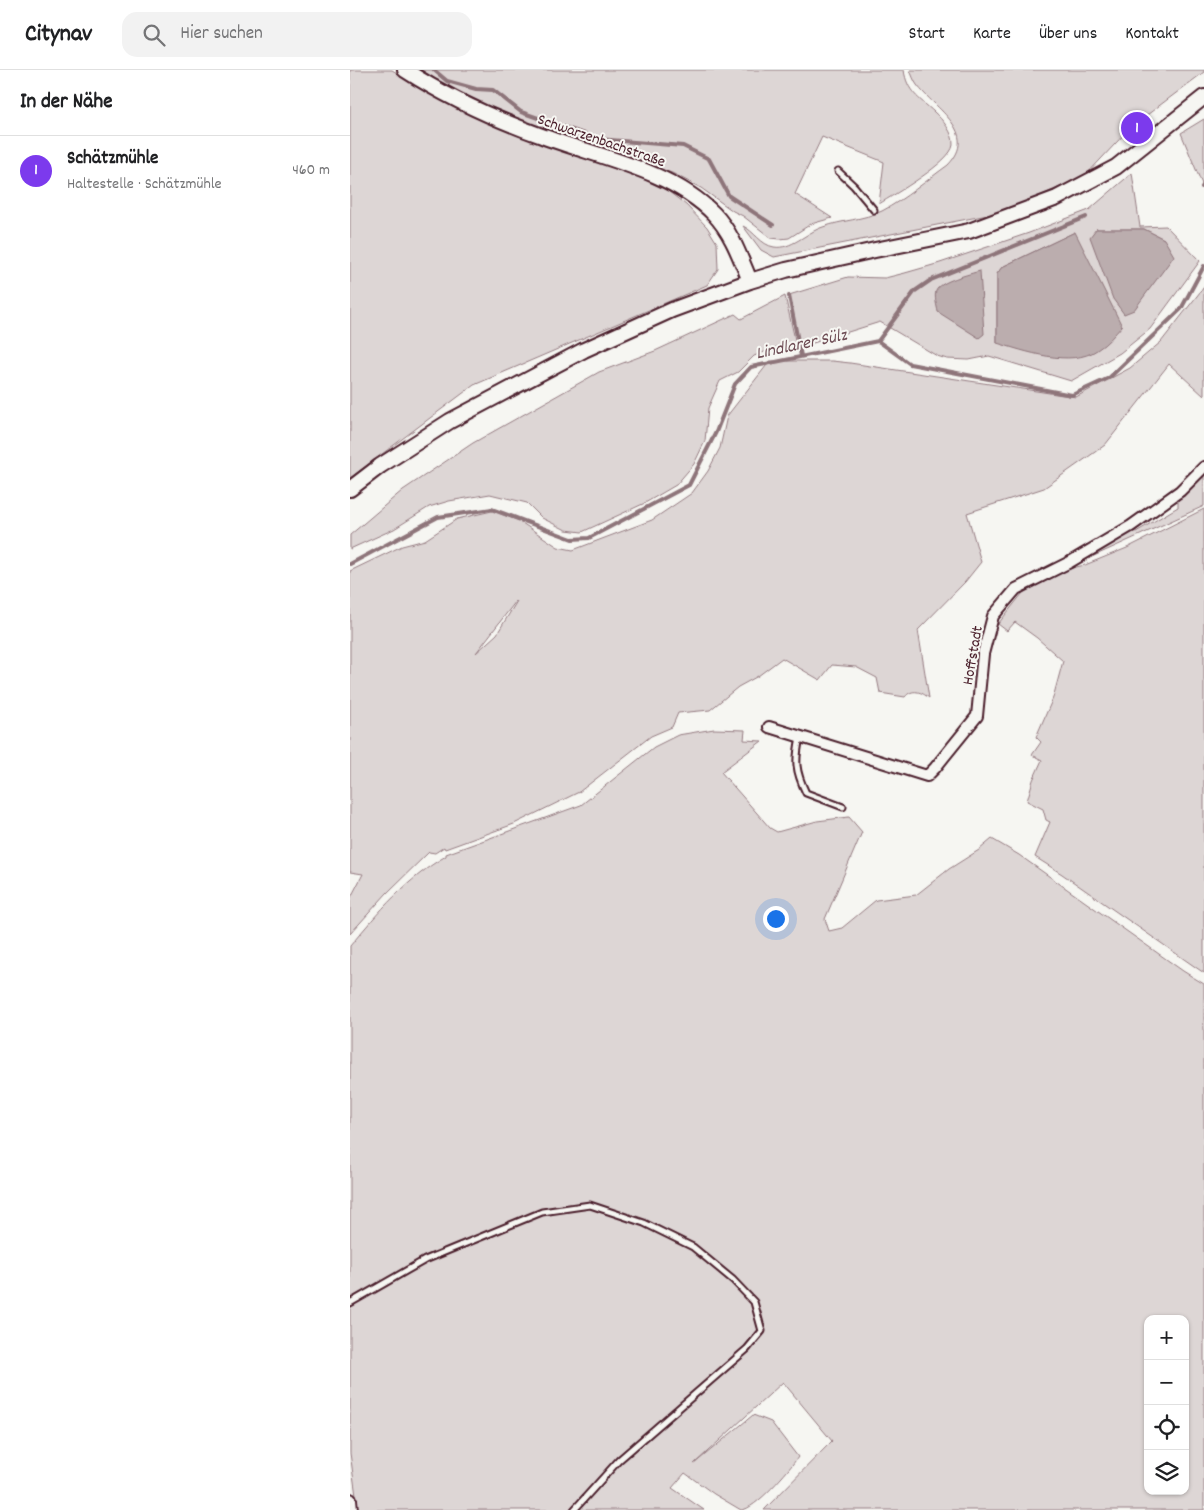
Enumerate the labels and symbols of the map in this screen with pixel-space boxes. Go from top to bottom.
street label: Schwarzenbachstraße [534,109,668,174]
pin: 1 [1121,109,1153,147]
water label: Lindlarer Sülz [754,323,850,367]
street label: Hoffstadt [957,624,990,687]
your location [763,906,789,932]

